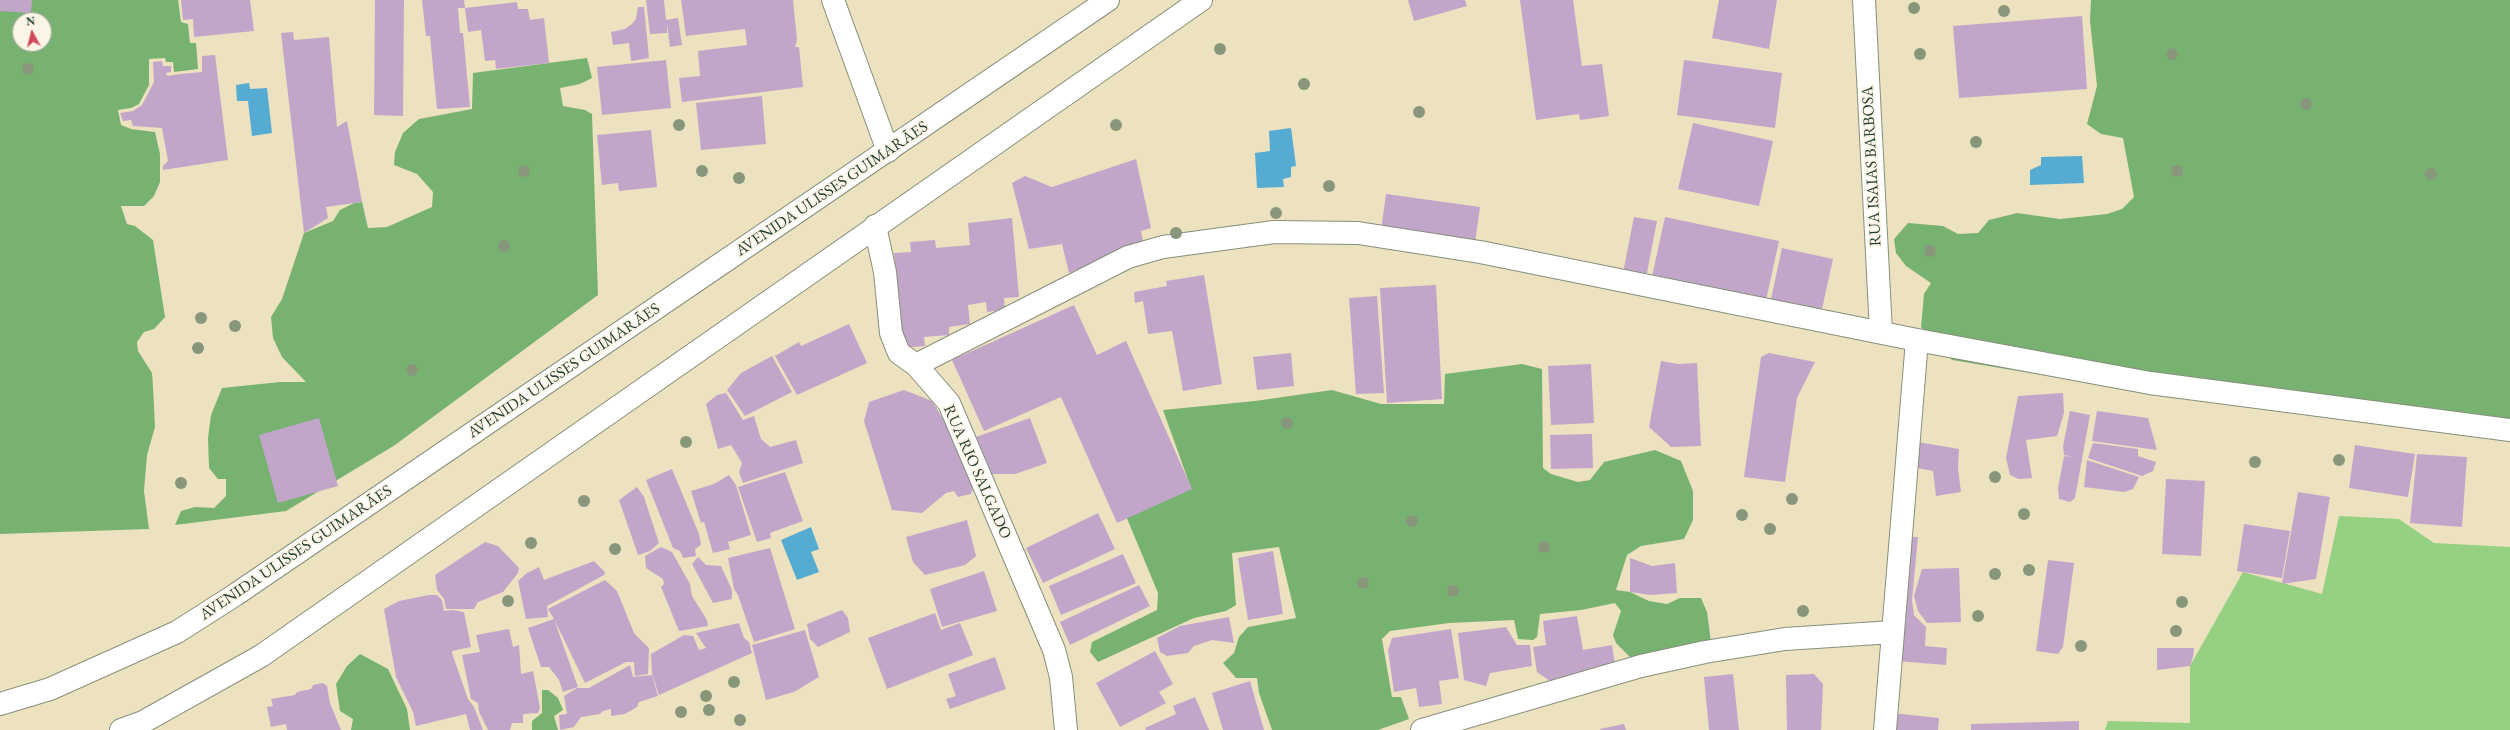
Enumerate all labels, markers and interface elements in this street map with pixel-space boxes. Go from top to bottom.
north arrow [12,12,52,52]
text: N [25,14,36,29]
street label: RUA ISAIAS BARBOSA [1858,85,1886,247]
street label: AVENIDA ULISSES GUIMARÃES [732,117,932,261]
street label: AVENIDA ULISSES GUIMARÃES [464,299,664,443]
street label: RUA RIO SALGADO [939,402,1015,542]
street label: AVENIDA ULISSES GUIMARÃES [196,481,396,625]

